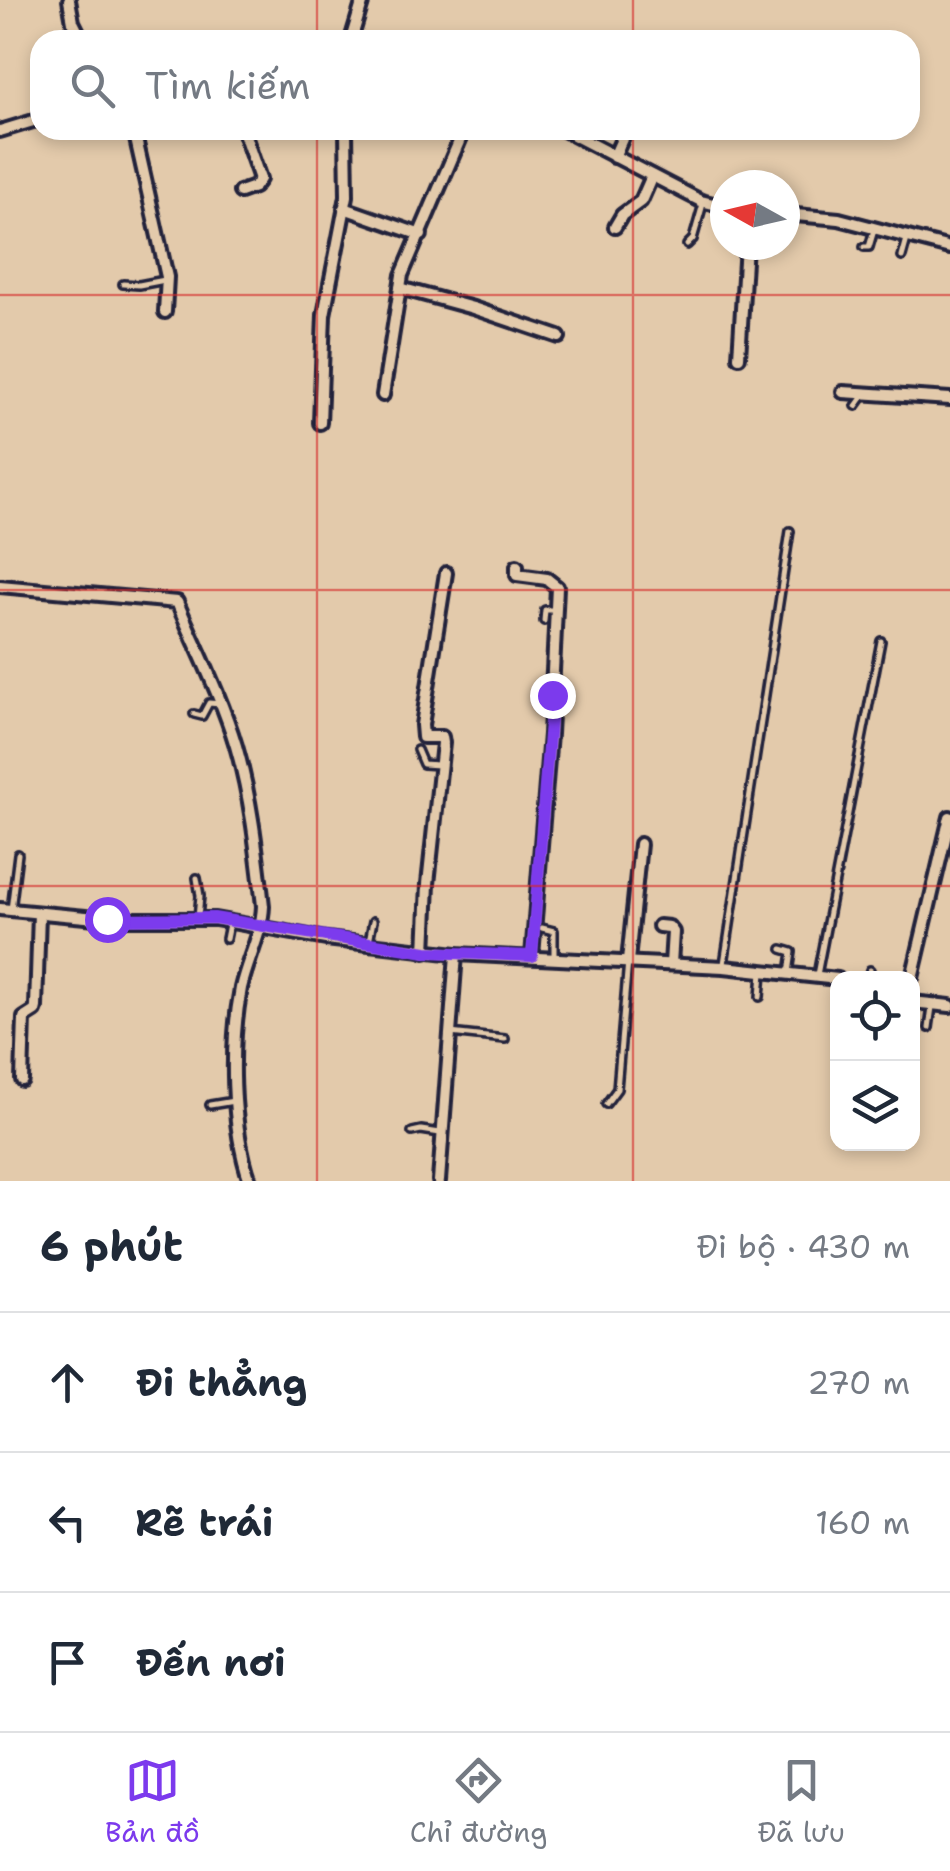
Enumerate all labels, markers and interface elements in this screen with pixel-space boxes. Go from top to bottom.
search box [30,30,920,140]
icon: search [65,58,120,113]
text: Tìm kiếm [145,60,310,111]
north arrow [710,170,800,260]
route end [530,673,576,719]
route start [85,897,131,943]
map controls [830,971,920,1151]
button: locate [830,971,920,1061]
button: layers [830,1061,920,1151]
text: 6 phút [40,1218,183,1274]
text: Đi bộ · 430 m [696,1225,910,1268]
icon: ahead [40,1355,95,1410]
text: Đi thẳng [135,1357,307,1408]
text: 270 m [807,1361,910,1404]
icon: left [40,1495,95,1550]
text: Rẽ trái [135,1497,273,1548]
text: 160 m [815,1501,910,1544]
icon: arrive [40,1635,95,1690]
text: Đến nơi [135,1637,286,1688]
tab: Bản đồ [105,1753,200,1851]
tab: Chỉ đường [410,1753,547,1851]
tab: Đã lưu [757,1753,845,1851]

